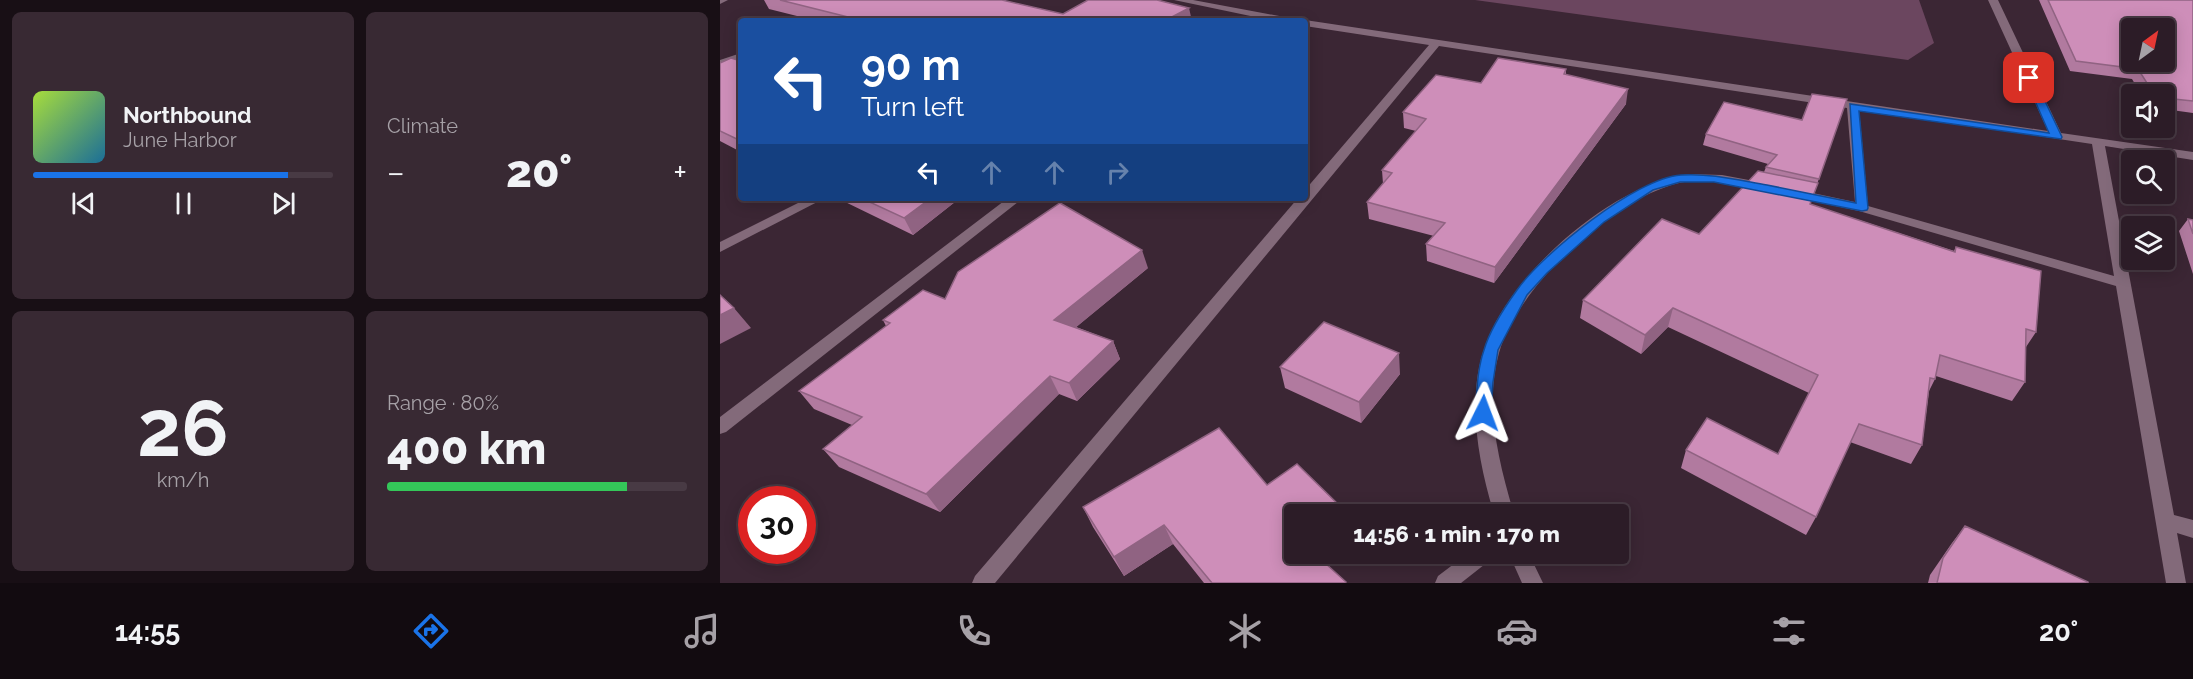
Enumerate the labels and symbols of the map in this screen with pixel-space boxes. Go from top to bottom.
north arrow [2121,18,2175,72]
pin [2003,52,2054,103]
position arrow [1451,381,1515,445]
speed limit sign: 30 [738,486,816,564]

